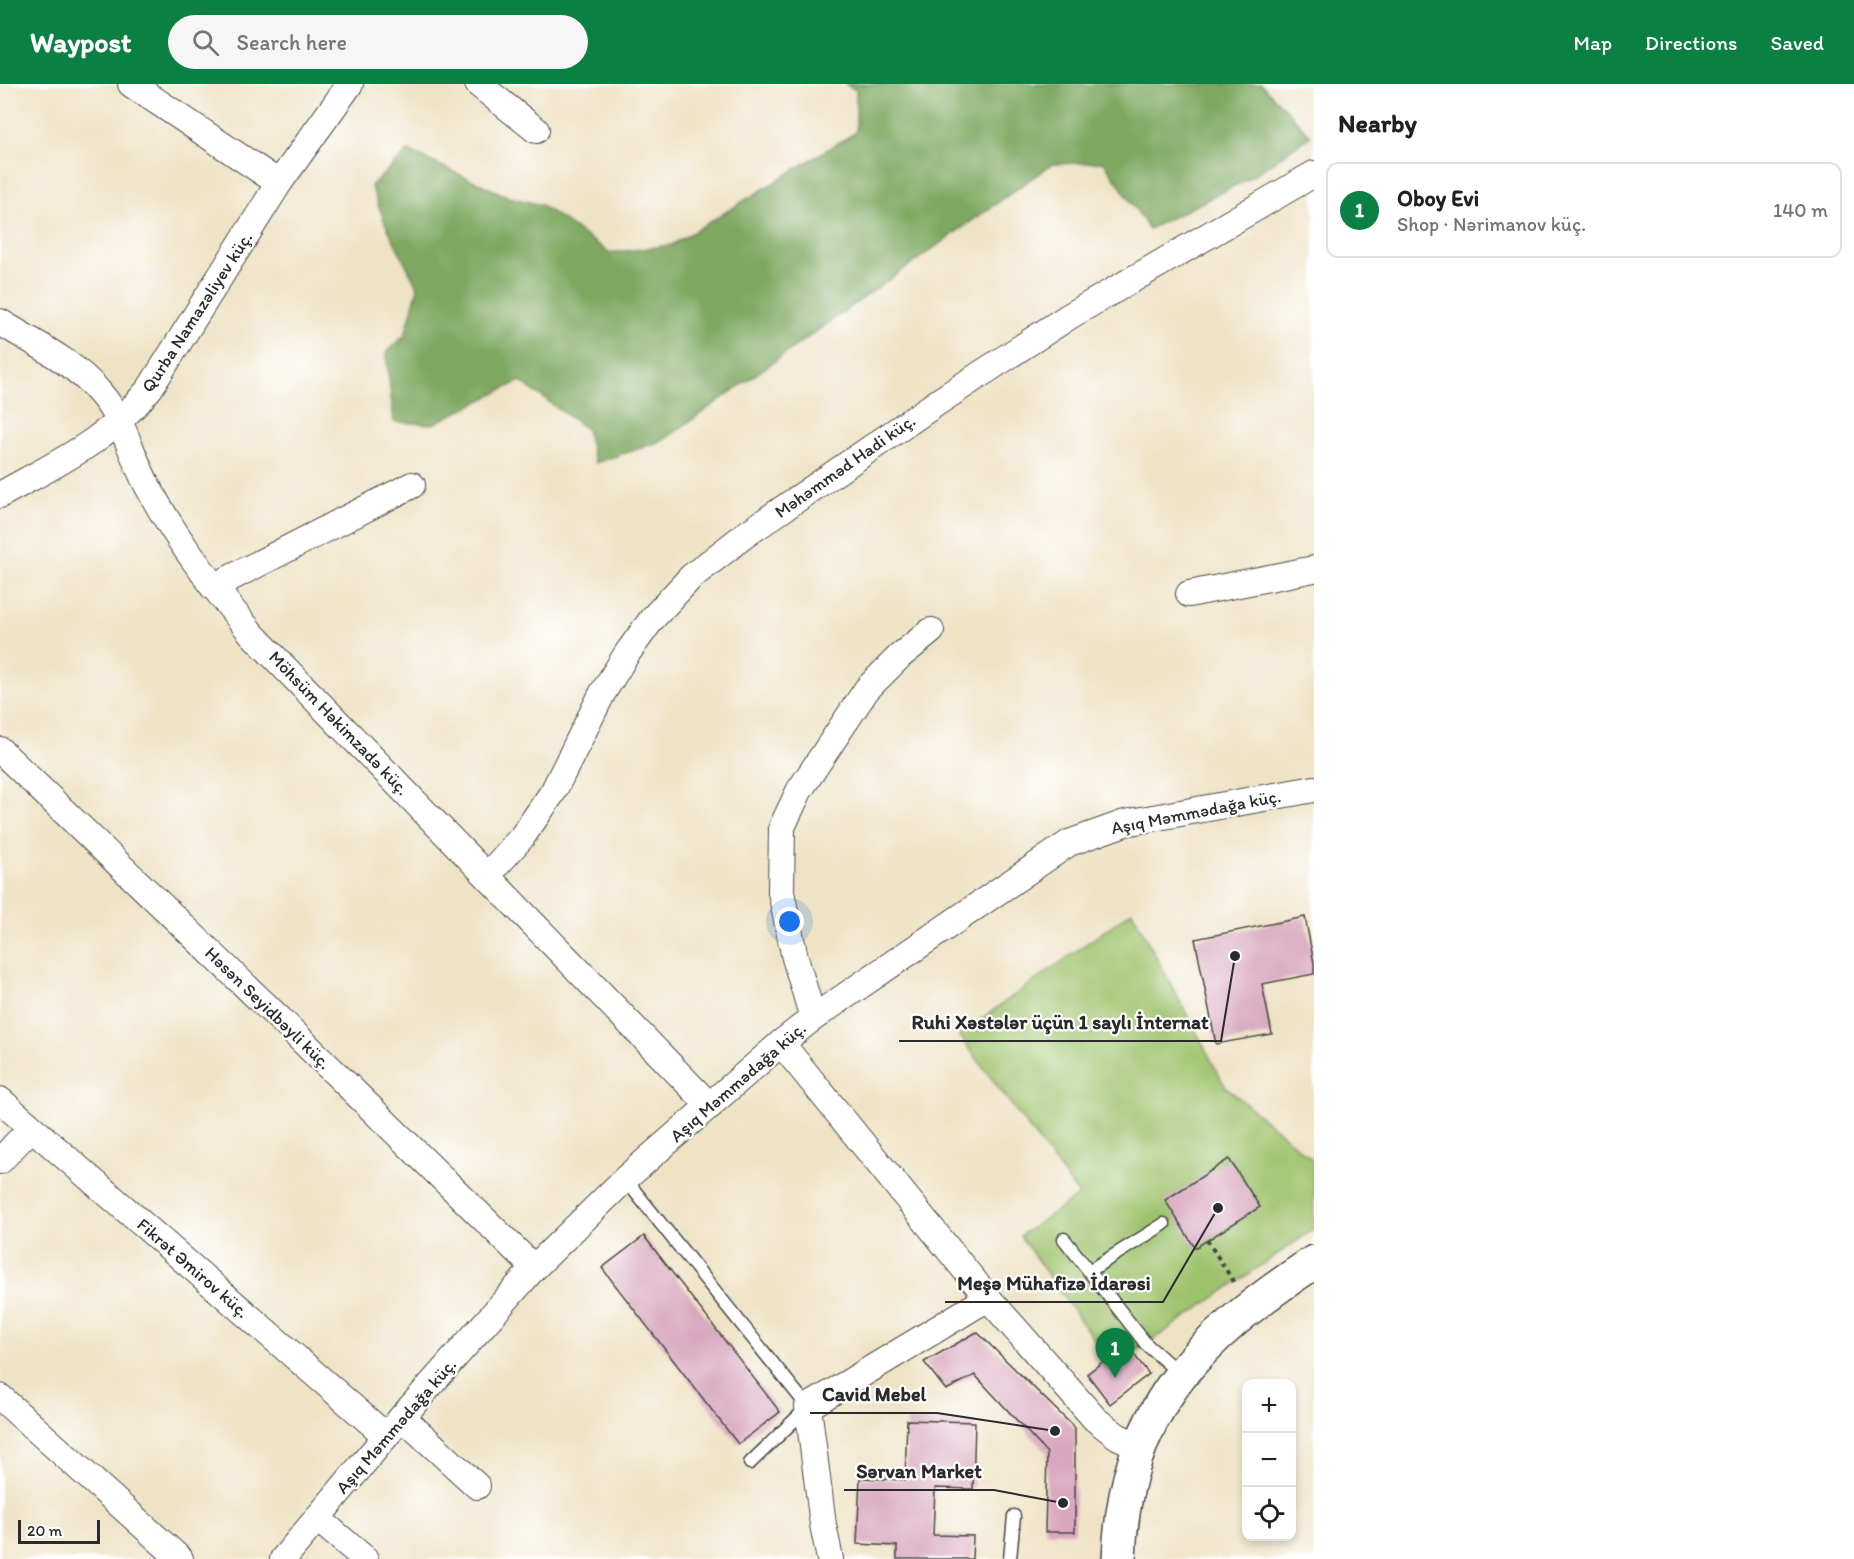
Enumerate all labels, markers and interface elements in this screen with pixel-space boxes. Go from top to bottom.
search box [168,15,588,69]
text: Waypost [30,25,132,59]
icon: search [189,26,222,59]
text: Search here [237,29,347,56]
text: Map [1574,30,1612,55]
text: Directions [1645,30,1737,55]
text: Saved [1770,30,1824,55]
text: Nearby [1338,107,1417,139]
text: Oboy Evi [1397,185,1479,212]
text: 1 [1355,198,1364,222]
text: 140 m [1773,198,1828,222]
text: Shop · Nərimanov küç. [1397,212,1586,236]
street label: Qurba Namazəliyev küç. [137,228,257,396]
street label: Məhəmməd Hadi küç. [770,409,920,523]
street label: Möhsüm Həkimzadə küç. [264,646,414,800]
street label: Aşıq Məmmədağa küç. [1109,785,1283,839]
your location [775,907,804,936]
street label: Həsən Seyidbəyli küç. [200,942,336,1074]
callout: Ruhi Xəstələr üçün 1 saylı İnternat [899,1003,1221,1041]
text: Ruhi Xəstələr üçün 1 saylı İnternat [912,1010,1209,1035]
street label: Aşıq Məmmədağa küç. [666,1017,810,1147]
street label: Fikrət Əmirov küç. [132,1213,254,1323]
callout: Meşə Mühafizə İdarəsi [945,1264,1163,1302]
text: Meşə Mühafizə İdarəsi [957,1271,1151,1296]
pin: 1 [1096,1328,1134,1378]
street label: Aşıq Məmmədağa küç. [331,1354,461,1498]
callout: Cavid Mebel [810,1375,937,1413]
map controls [1242,1379,1296,1541]
button: + [1242,1379,1296,1433]
text: Cavid Mebel [822,1382,926,1406]
button: − [1242,1433,1296,1487]
callout: Sərvan Market [844,1452,994,1490]
text: Sərvan Market [856,1459,982,1483]
button: locate [1242,1487,1296,1541]
scale bar [18,1517,100,1544]
text: 20 m [27,1521,62,1540]

